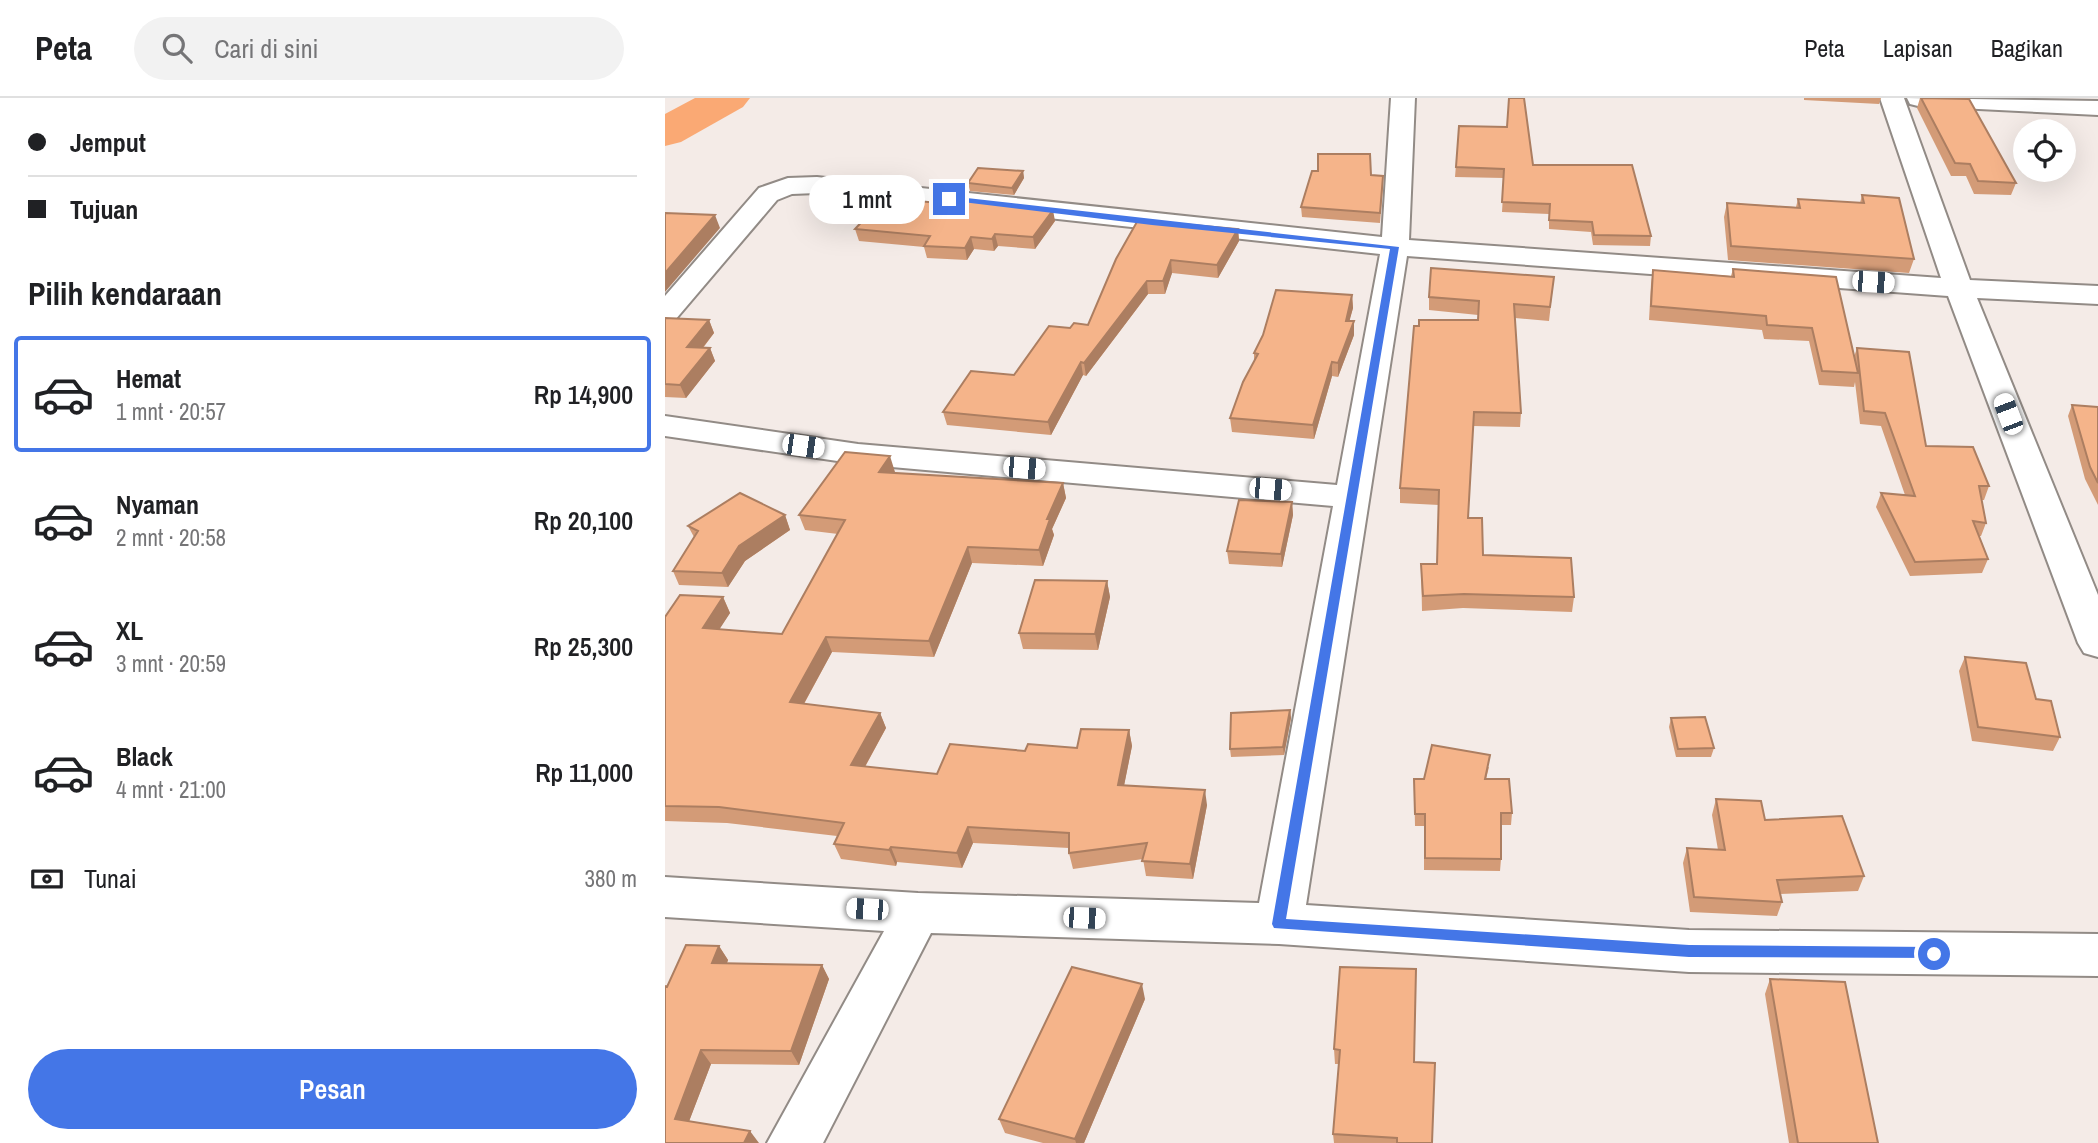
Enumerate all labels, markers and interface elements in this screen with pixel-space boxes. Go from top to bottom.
search box [134,17,624,80]
text: Peta [35,26,92,70]
icon: search [158,29,196,67]
text: Cari di sini [214,31,318,66]
text: Peta [1804,32,1845,64]
text: Lapisan [1883,32,1953,64]
text: Bagikan [1991,32,2063,64]
map controls [2013,119,2076,182]
button: locate [2013,119,2076,182]
text: Jemput [70,125,146,160]
callout: 1 mnt [809,174,925,224]
route end [933,183,965,215]
text: 1 mnt [842,184,892,215]
text: Tujuan [70,192,138,227]
car [1852,270,1895,294]
text: Pilih kendaraan [28,272,222,315]
text: Hemat [116,361,181,396]
icon: car [32,363,95,426]
text: Rp 14,900 [534,377,633,412]
car [1991,391,2026,437]
text: 1 mnt · 20:57 [116,396,226,427]
car [781,433,826,459]
car [1003,456,1046,480]
car [1249,477,1292,501]
text: Nyaman [116,487,199,522]
icon: car [32,489,95,552]
text: Rp 20,100 [534,503,633,538]
text: 2 mnt · 20:58 [116,522,226,553]
text: XL [116,613,143,648]
icon: car [32,615,95,678]
text: Rp 25,300 [534,629,633,664]
text: 3 mnt · 20:59 [116,648,226,679]
text: Black [116,739,173,774]
icon: car [32,741,95,804]
text: Rp 11,000 [535,755,633,790]
text: 4 mnt · 21:00 [116,774,226,805]
icon: cash [28,860,66,898]
text: Tunai [84,861,137,896]
text: 380 m [585,863,637,894]
car [846,897,889,921]
car [1063,907,1106,929]
route start [1918,938,1950,970]
button: Pesan [28,1049,637,1129]

